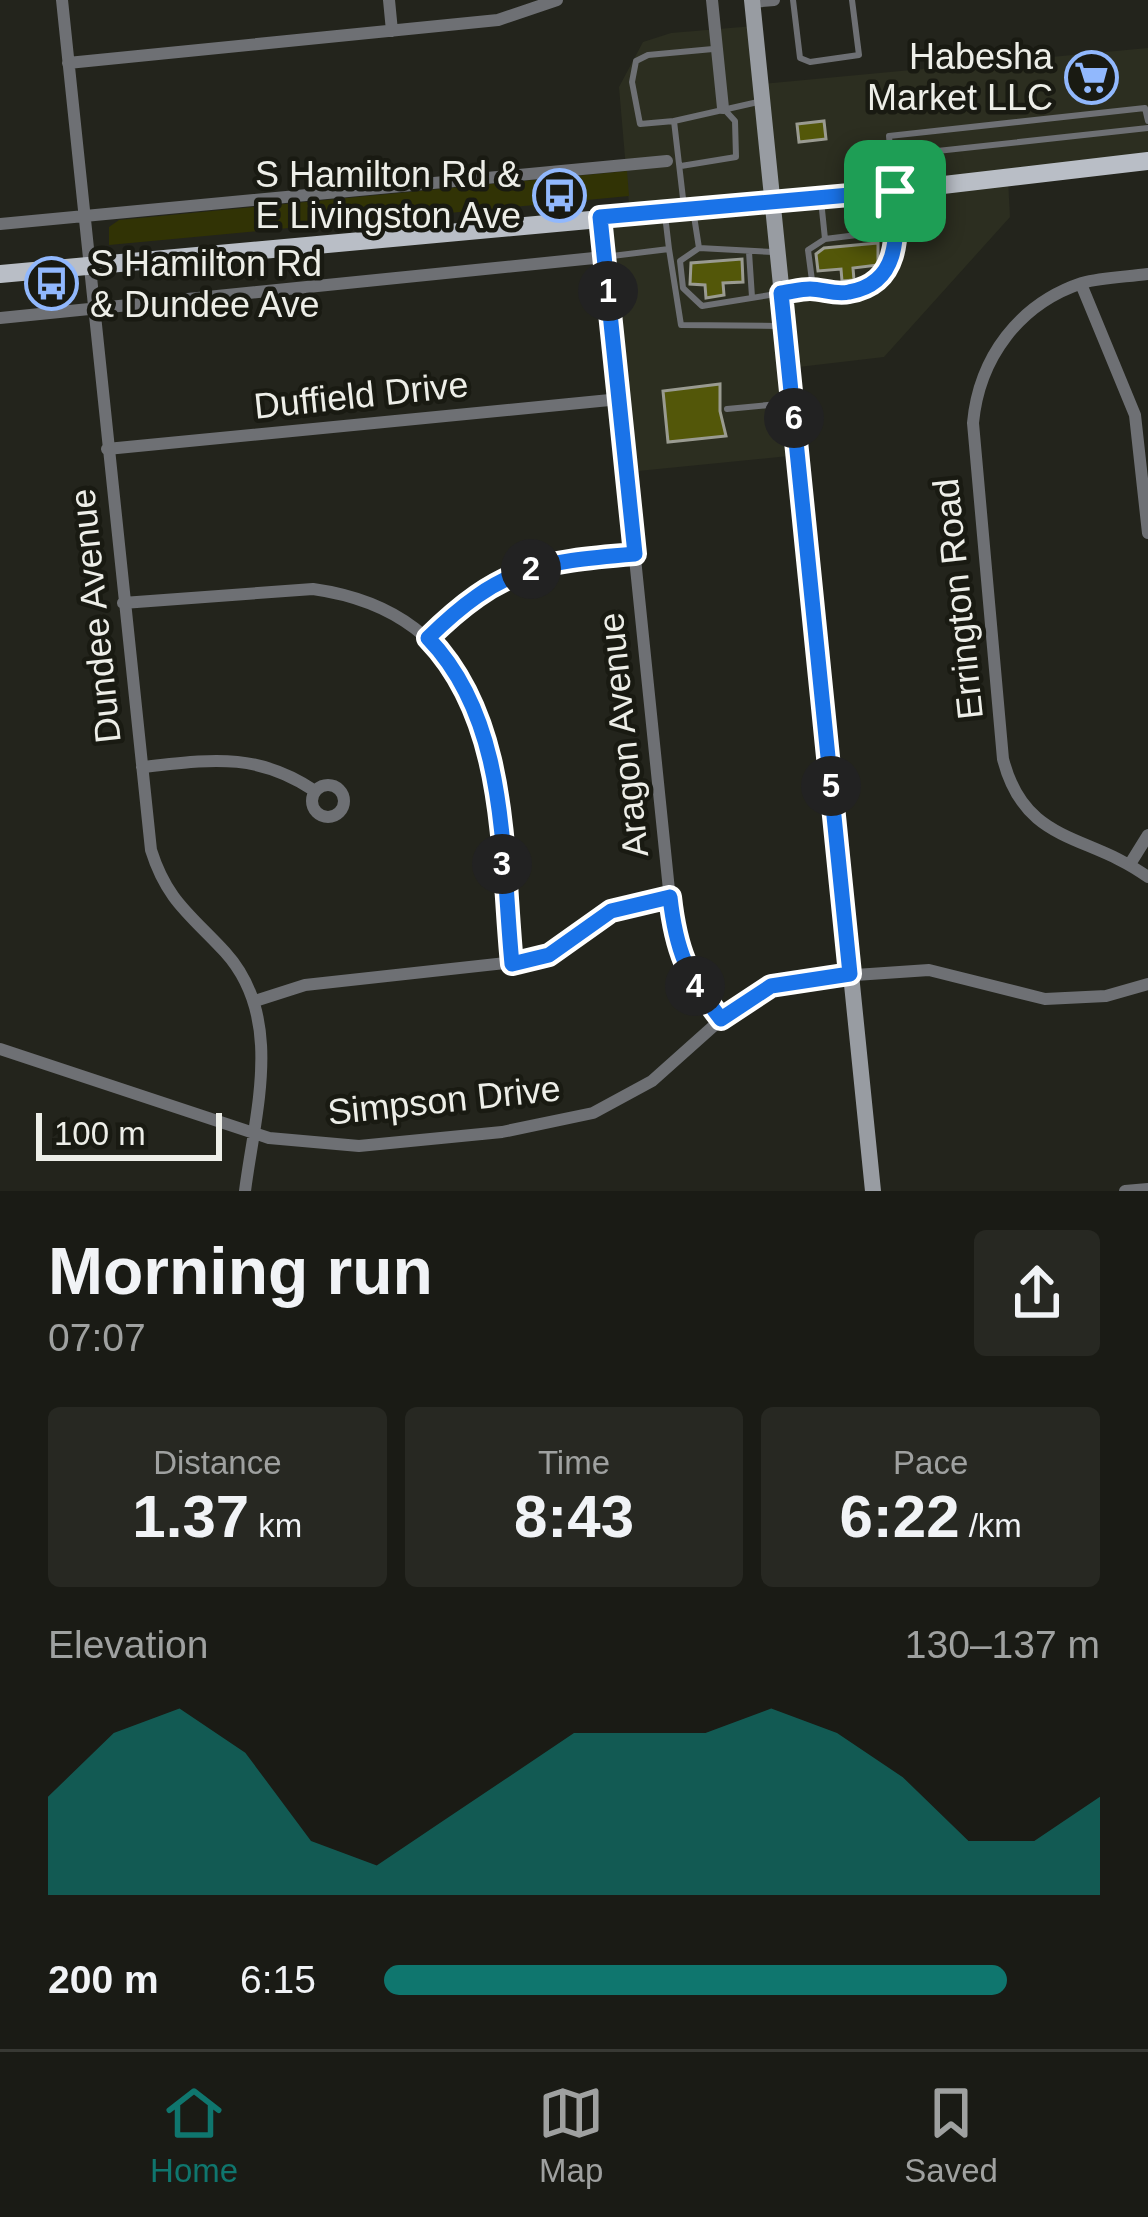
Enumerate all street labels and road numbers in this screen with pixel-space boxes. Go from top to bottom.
street label: Duffield Drive [252,363,470,427]
street label: Errington Road [925,476,991,722]
street label: Dundee Avenue [61,487,129,745]
street label: Aragon Avenue [590,611,656,859]
street label: Simpson Drive [325,1067,563,1133]

